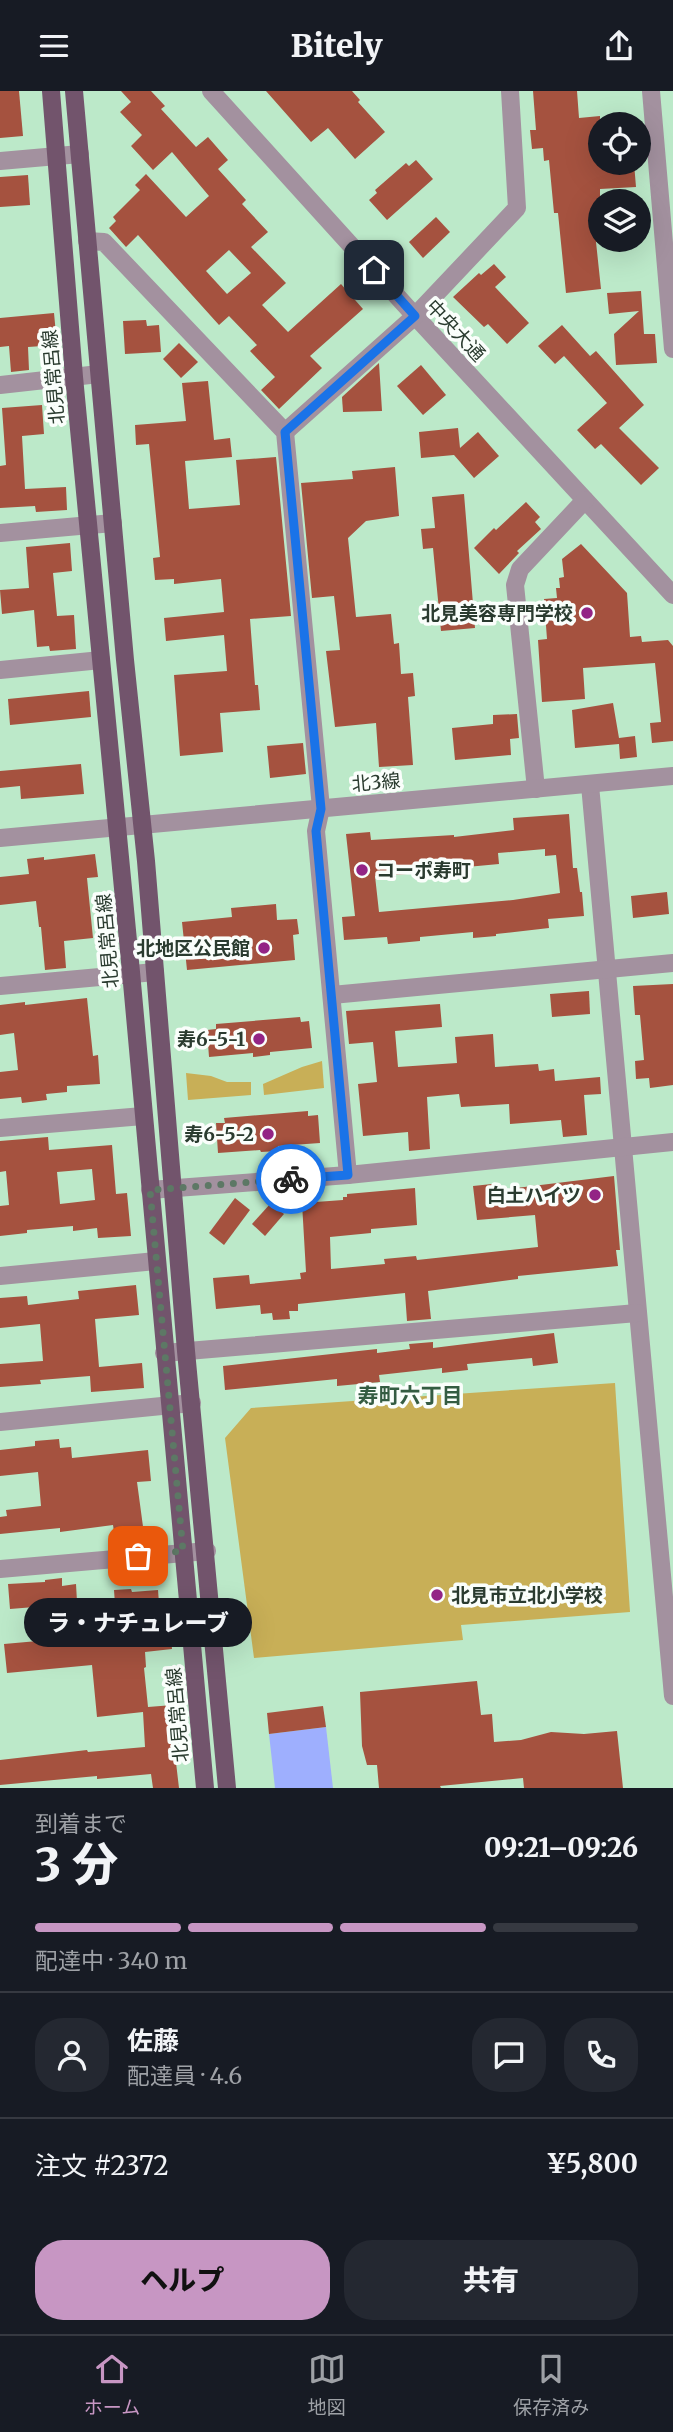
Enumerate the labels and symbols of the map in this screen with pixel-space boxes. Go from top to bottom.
pin [344,240,404,300]
street label: 中央大通 [421,294,491,366]
street label: 北見常呂線 [37,329,69,425]
place label: 北見美容専門学校 [421,601,573,625]
marker: 北見美容専門学校 [579,605,595,621]
street label: 北3線 [351,768,401,796]
place label: コーポ寿町 [376,858,471,882]
marker: コーポ寿町 [354,862,370,878]
street label: 北見常呂線 [91,893,123,989]
place label: 北地区公民館 [136,936,250,960]
marker: 北地区公民館 [256,940,272,956]
place label: 寿6-5-1 [177,1027,245,1051]
marker: 寿6-5-1 [251,1031,267,1047]
place label: 寿6-5-2 [184,1122,254,1146]
marker: 寿6-5-2 [260,1126,276,1142]
courier [256,1144,326,1214]
place label: 白土ハイツ [486,1183,581,1207]
marker: 白土ハイツ [587,1187,603,1203]
district label: 寿町六丁目 [358,1382,463,1409]
pin [108,1526,168,1586]
place label: 北見市立北小学校 [451,1583,603,1607]
marker: 北見市立北小学校 [429,1587,445,1603]
callout: ラ・ナチュレーブ [24,1598,252,1647]
street label: 北見常呂線 [161,1667,193,1763]

